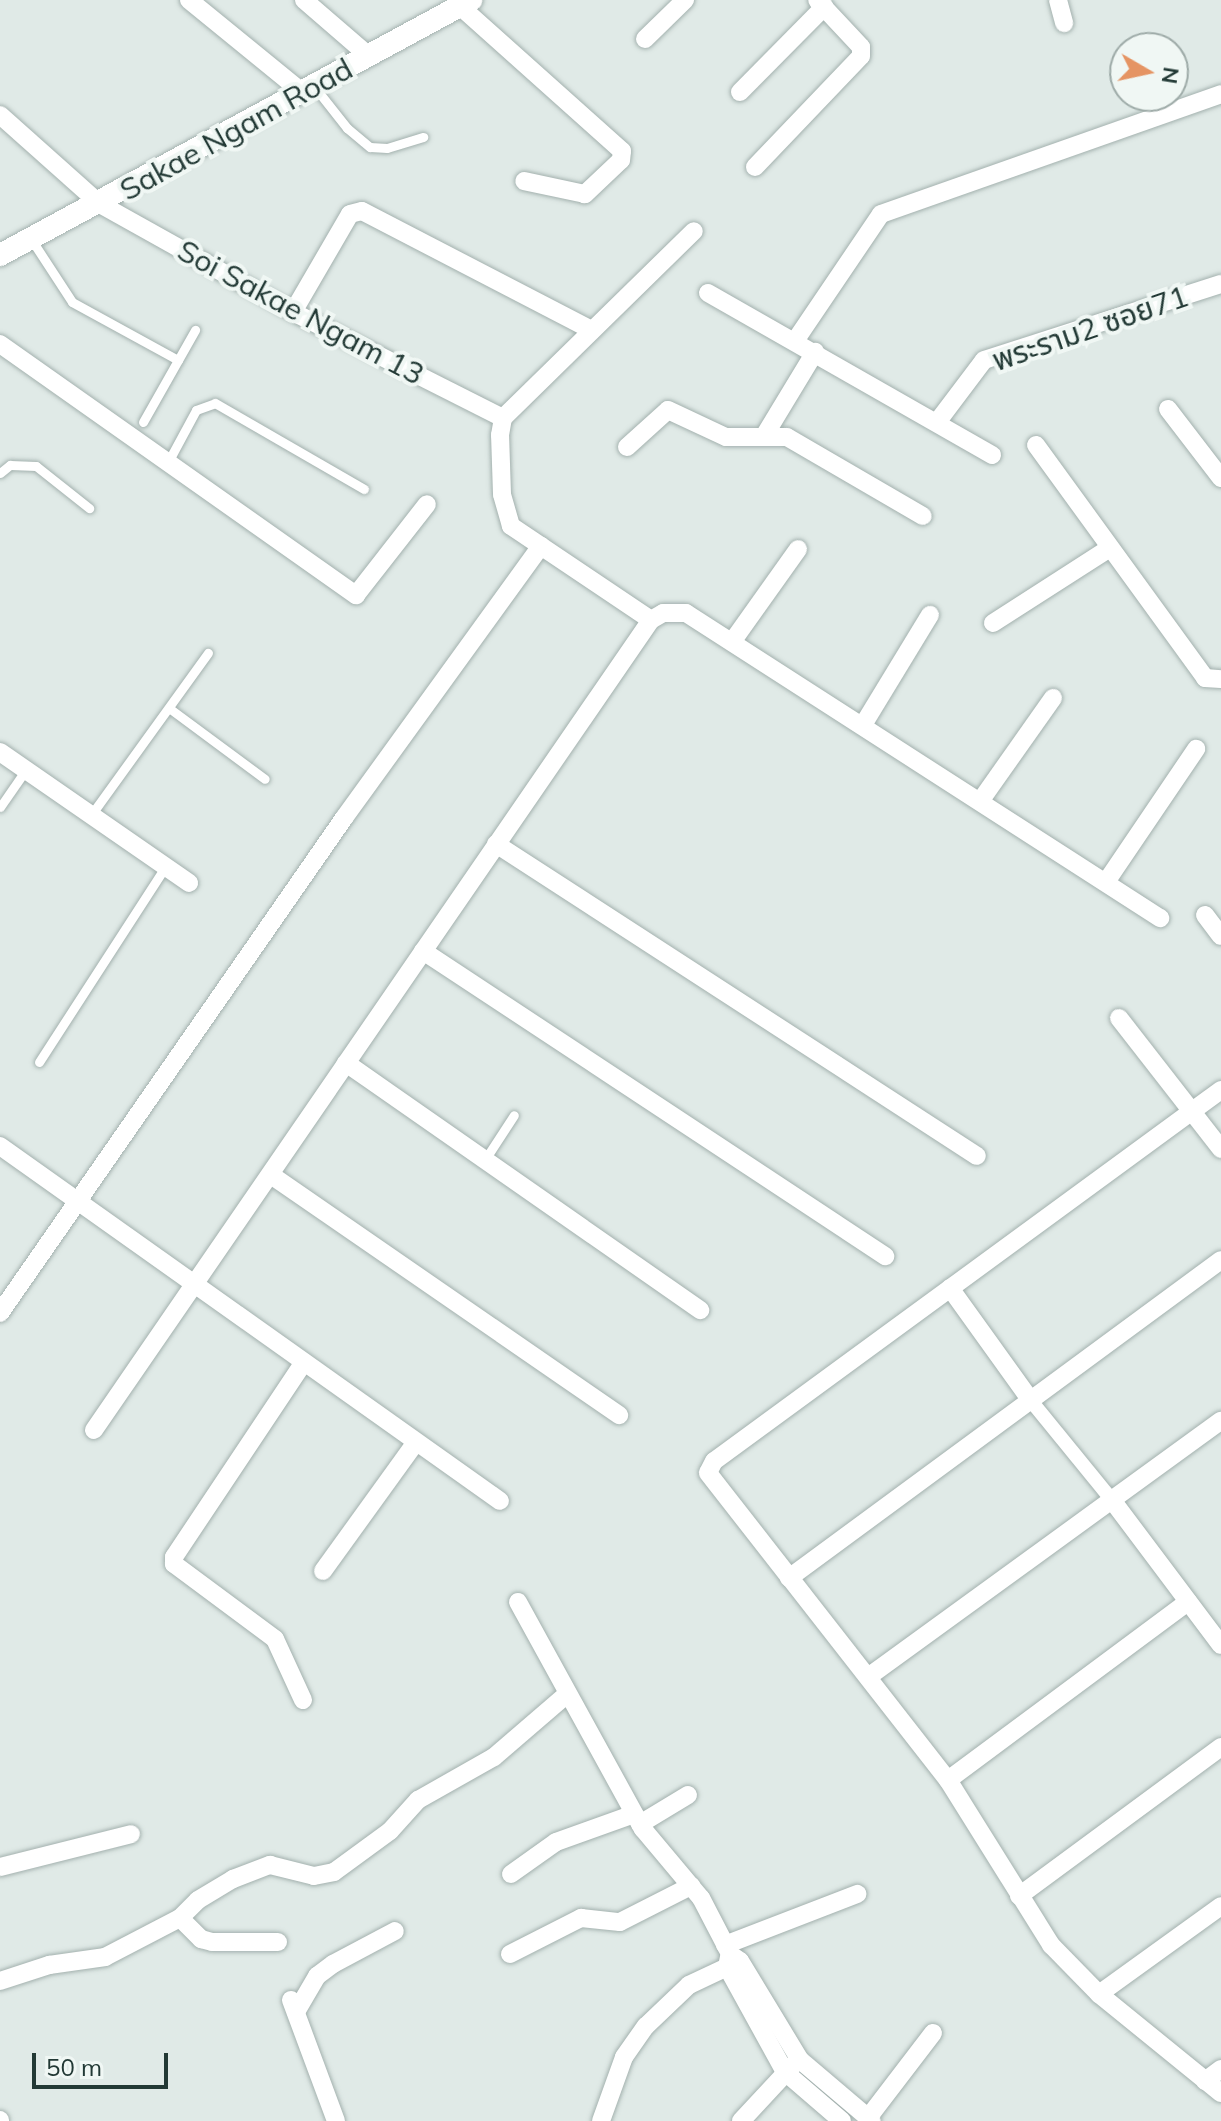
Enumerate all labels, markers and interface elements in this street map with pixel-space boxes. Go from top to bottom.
north arrow [1109,32,1189,112]
street label: Sakae Ngam Road [113,50,359,208]
text: N [1156,65,1186,86]
street label: Soi Sakae Ngam 13 [172,232,430,392]
street label: พระราม2 ซอย71 [987,278,1193,378]
scale bar [36,2037,172,2087]
text: 50 m [46,2052,102,2082]

